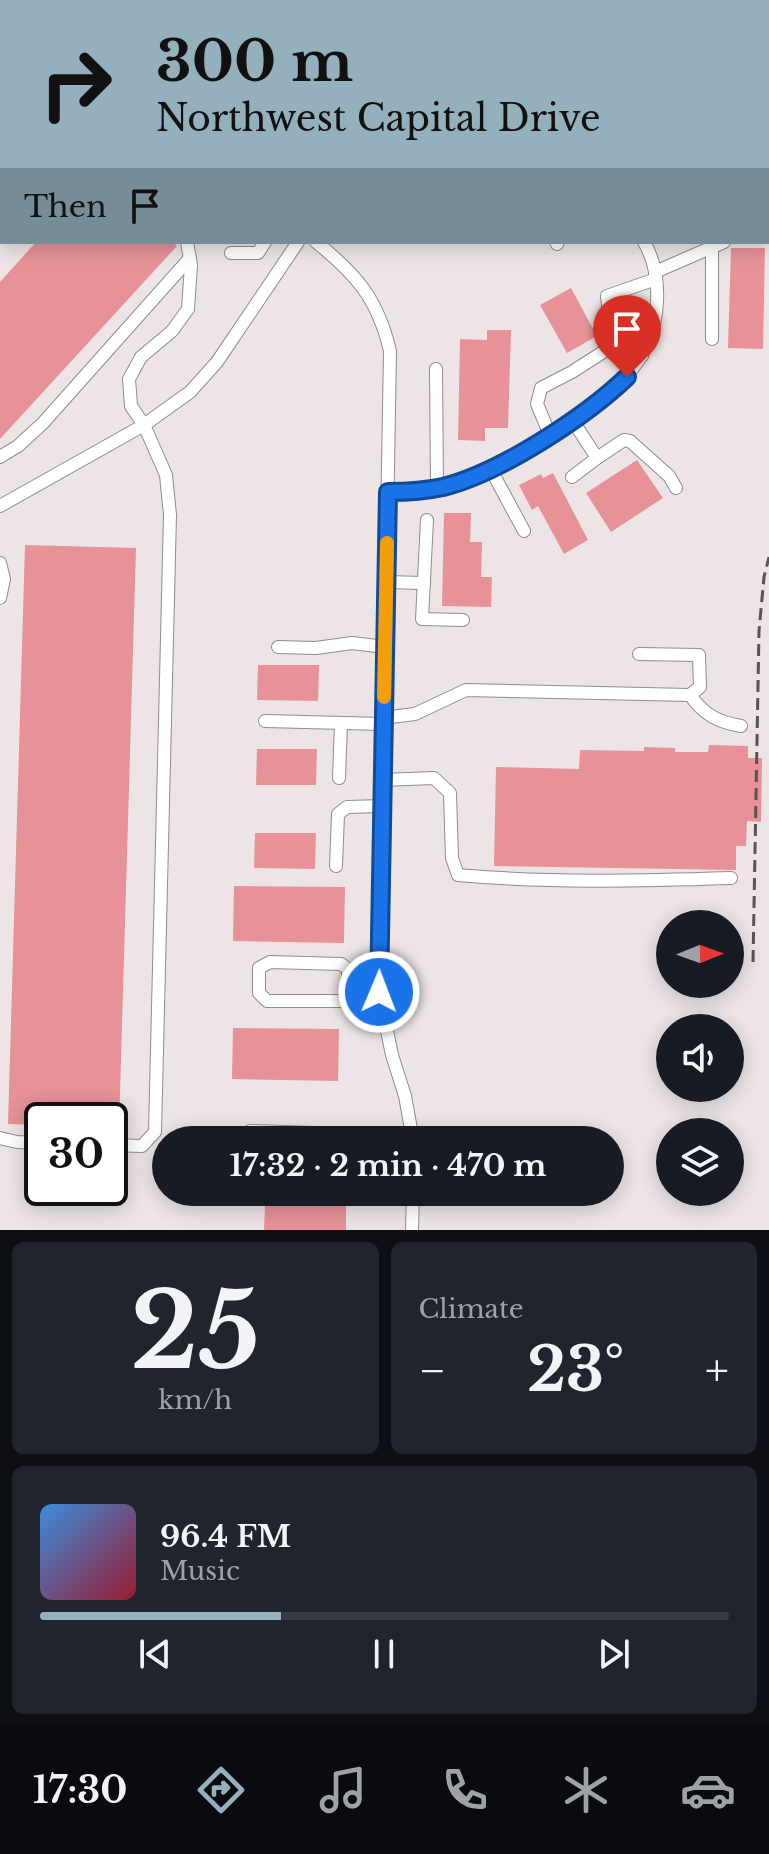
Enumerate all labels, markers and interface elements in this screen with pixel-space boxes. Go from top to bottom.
text: 300 m [156,27,353,96]
icon: right [24,32,128,136]
text: Northwest Capital Drive [156,96,601,141]
icon: arrive [123,184,167,228]
text: Then [24,188,107,225]
pin [593,295,661,377]
icon: arrive [605,307,649,351]
north arrow [656,910,744,998]
map controls [656,910,744,1206]
position arrow [337,950,421,1034]
button: sound [656,1014,744,1102]
speed limit sign: 30 [24,1102,128,1206]
button: layers [656,1118,744,1206]
text: 17:32 · 2 min · 470 m [229,1147,547,1184]
text: 25 [130,1267,260,1396]
text: Climate [419,1293,524,1325]
text: 23° [527,1333,624,1407]
text: − [419,1343,446,1398]
text: + [705,1343,729,1398]
text: km/h [158,1384,232,1416]
text: 96.4 FM [160,1518,291,1555]
text: Music [160,1555,240,1587]
icon: previous [133,1632,177,1676]
icon: pause [362,1632,406,1676]
icon: next [592,1632,636,1676]
icon: directions [193,1762,249,1818]
icon: music [315,1762,371,1818]
icon: phone [437,1762,493,1818]
icon: climate [558,1762,614,1818]
icon: car [680,1762,736,1818]
text: 17:30 [33,1768,127,1813]

